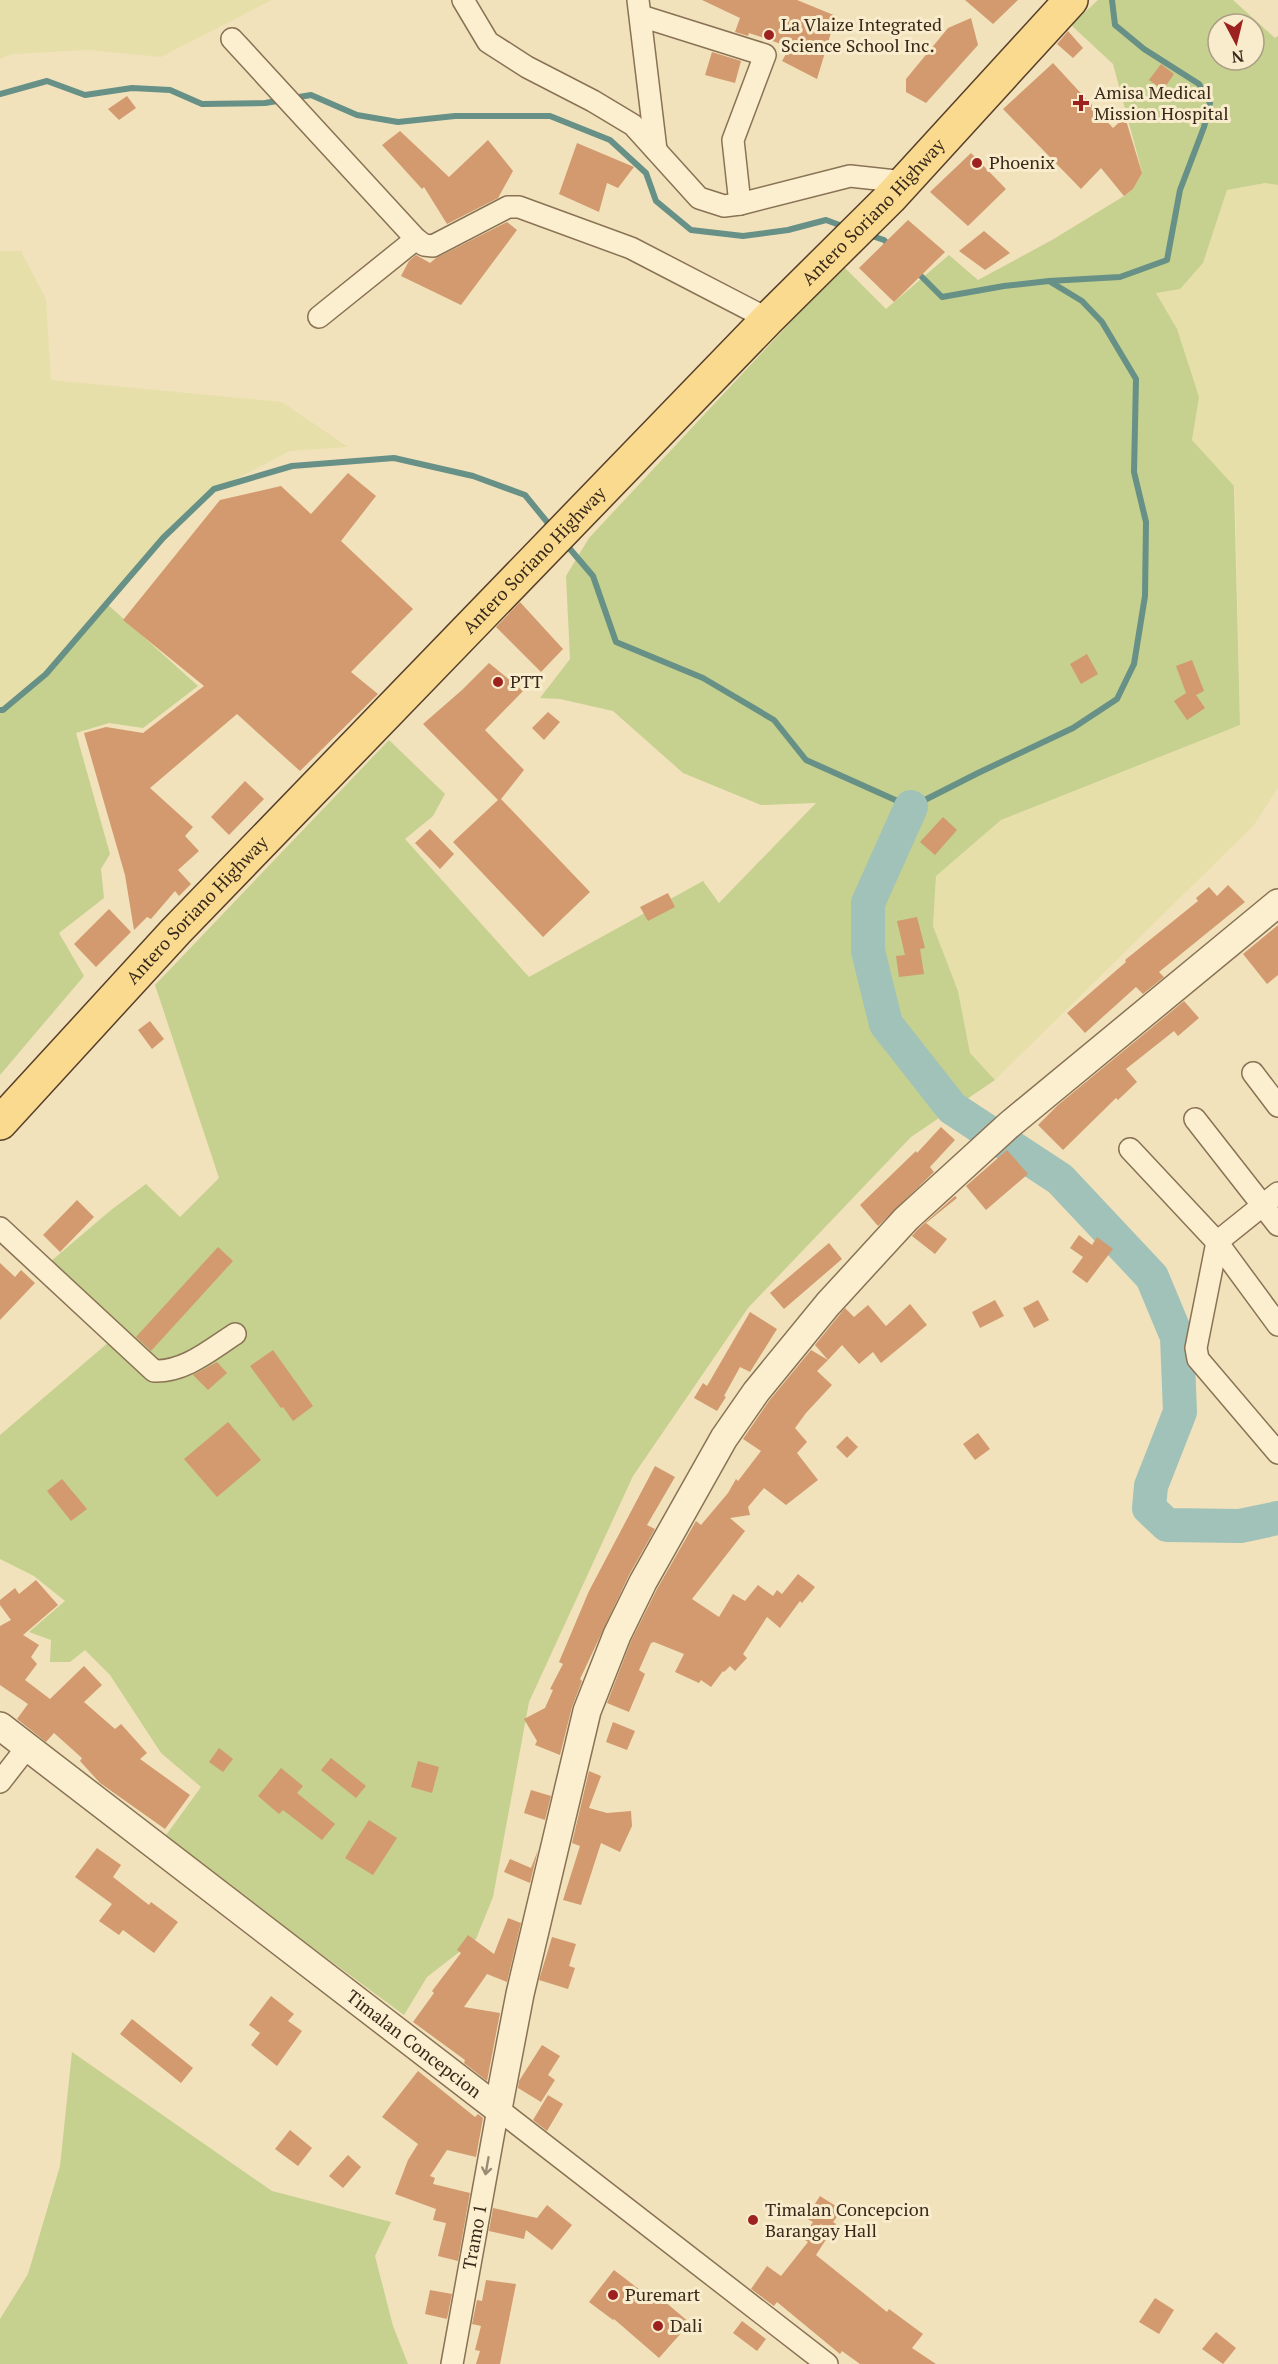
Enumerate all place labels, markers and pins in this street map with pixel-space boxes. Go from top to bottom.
place label: La Vlaize Integrated Science School Inc. [781,12,942,57]
marker: La Vlaize Integrated Science School Inc. [762,28,776,42]
place label: Amisa Medical Mission Hospital [1094,80,1229,125]
marker: Amisa Medical Mission Hospital [1072,94,1090,112]
place label: Phoenix [989,150,1055,174]
marker: Phoenix [970,156,984,170]
place label: PTT [510,669,543,693]
marker: PTT [491,675,505,689]
place label: Timalan Concepcion Barangay Hall [765,2197,930,2242]
marker: Timalan Concepcion Barangay Hall [746,2213,760,2227]
place label: Puremart [625,2282,701,2306]
marker: Puremart [606,2288,620,2302]
place label: Dali [670,2313,703,2337]
marker: Dali [651,2319,665,2333]

